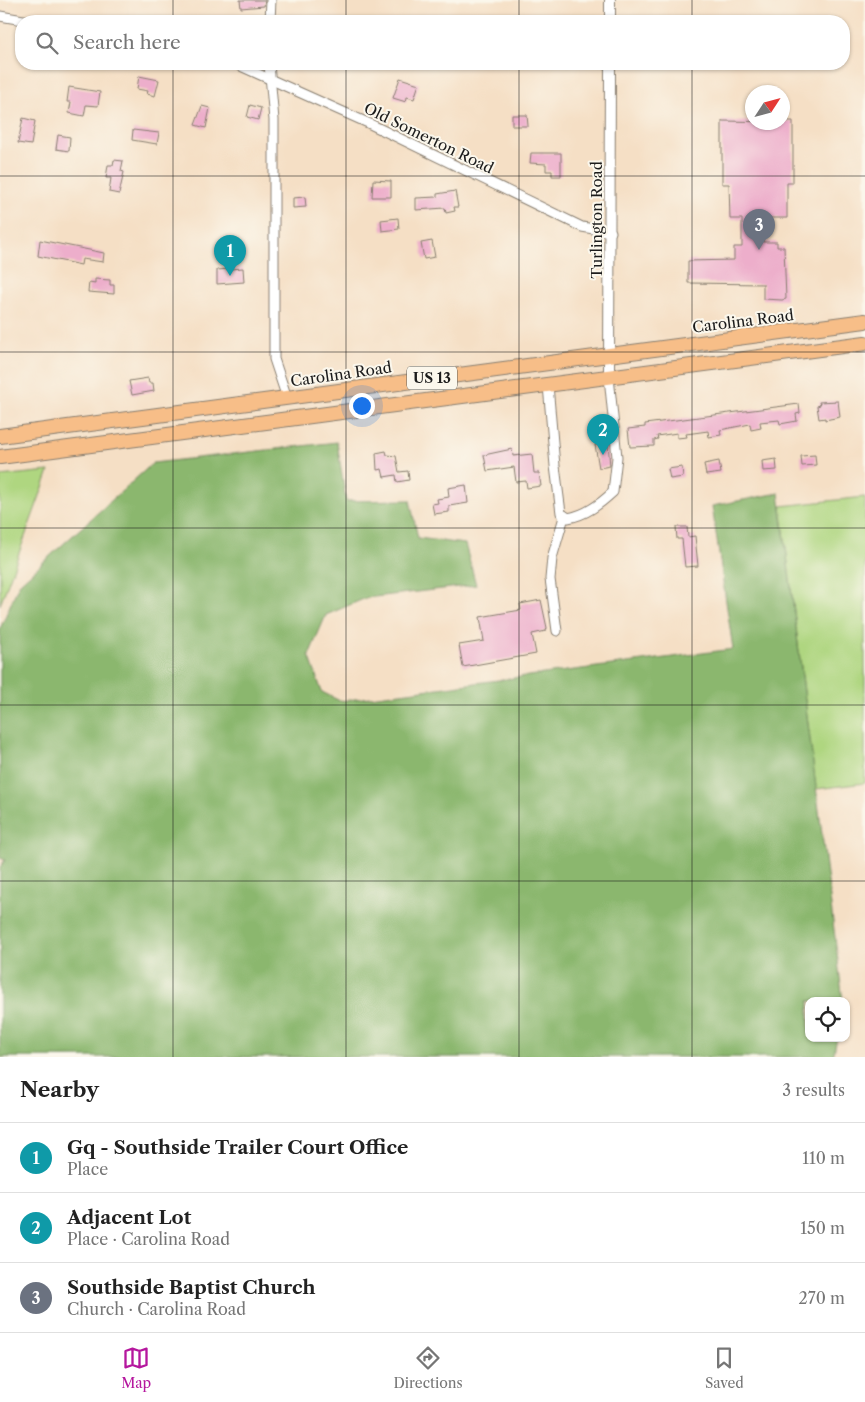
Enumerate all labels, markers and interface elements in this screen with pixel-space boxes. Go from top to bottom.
search box [15,15,850,70]
icon: search [33,29,61,57]
text: Search here [73,31,181,54]
north arrow [745,85,790,130]
street label: Old Somerton Road [361,98,497,178]
street label: Turlington Road [587,161,606,279]
pin: 3 [743,209,775,250]
pin: 1 [214,235,246,276]
street label: Carolina Road [691,305,795,337]
street label: Carolina Road [289,357,393,391]
road number: US 13 [407,366,457,389]
your location [349,393,375,419]
pin: 2 [587,414,619,455]
map controls [805,997,850,1042]
button: locate [805,997,850,1042]
text: Nearby [20,1077,99,1102]
text: 3 results [782,1080,845,1100]
text: Gq - Southside Trailer Court Office [67,1136,408,1159]
text: 1 [32,1148,40,1168]
text: 110 m [802,1148,845,1168]
text: Place [67,1159,108,1179]
text: Adjacent Lot [67,1206,191,1229]
text: 2 [31,1218,41,1238]
text: 150 m [800,1218,845,1238]
text: Place · Carolina Road [67,1229,230,1249]
text: Southside Baptist Church [67,1276,316,1299]
text: 3 [31,1288,41,1308]
text: 270 m [799,1288,845,1308]
text: Church · Carolina Road [67,1299,246,1319]
tab: Map [121,1344,151,1392]
tab: Directions [393,1344,463,1392]
tab: Saved [705,1344,744,1392]

